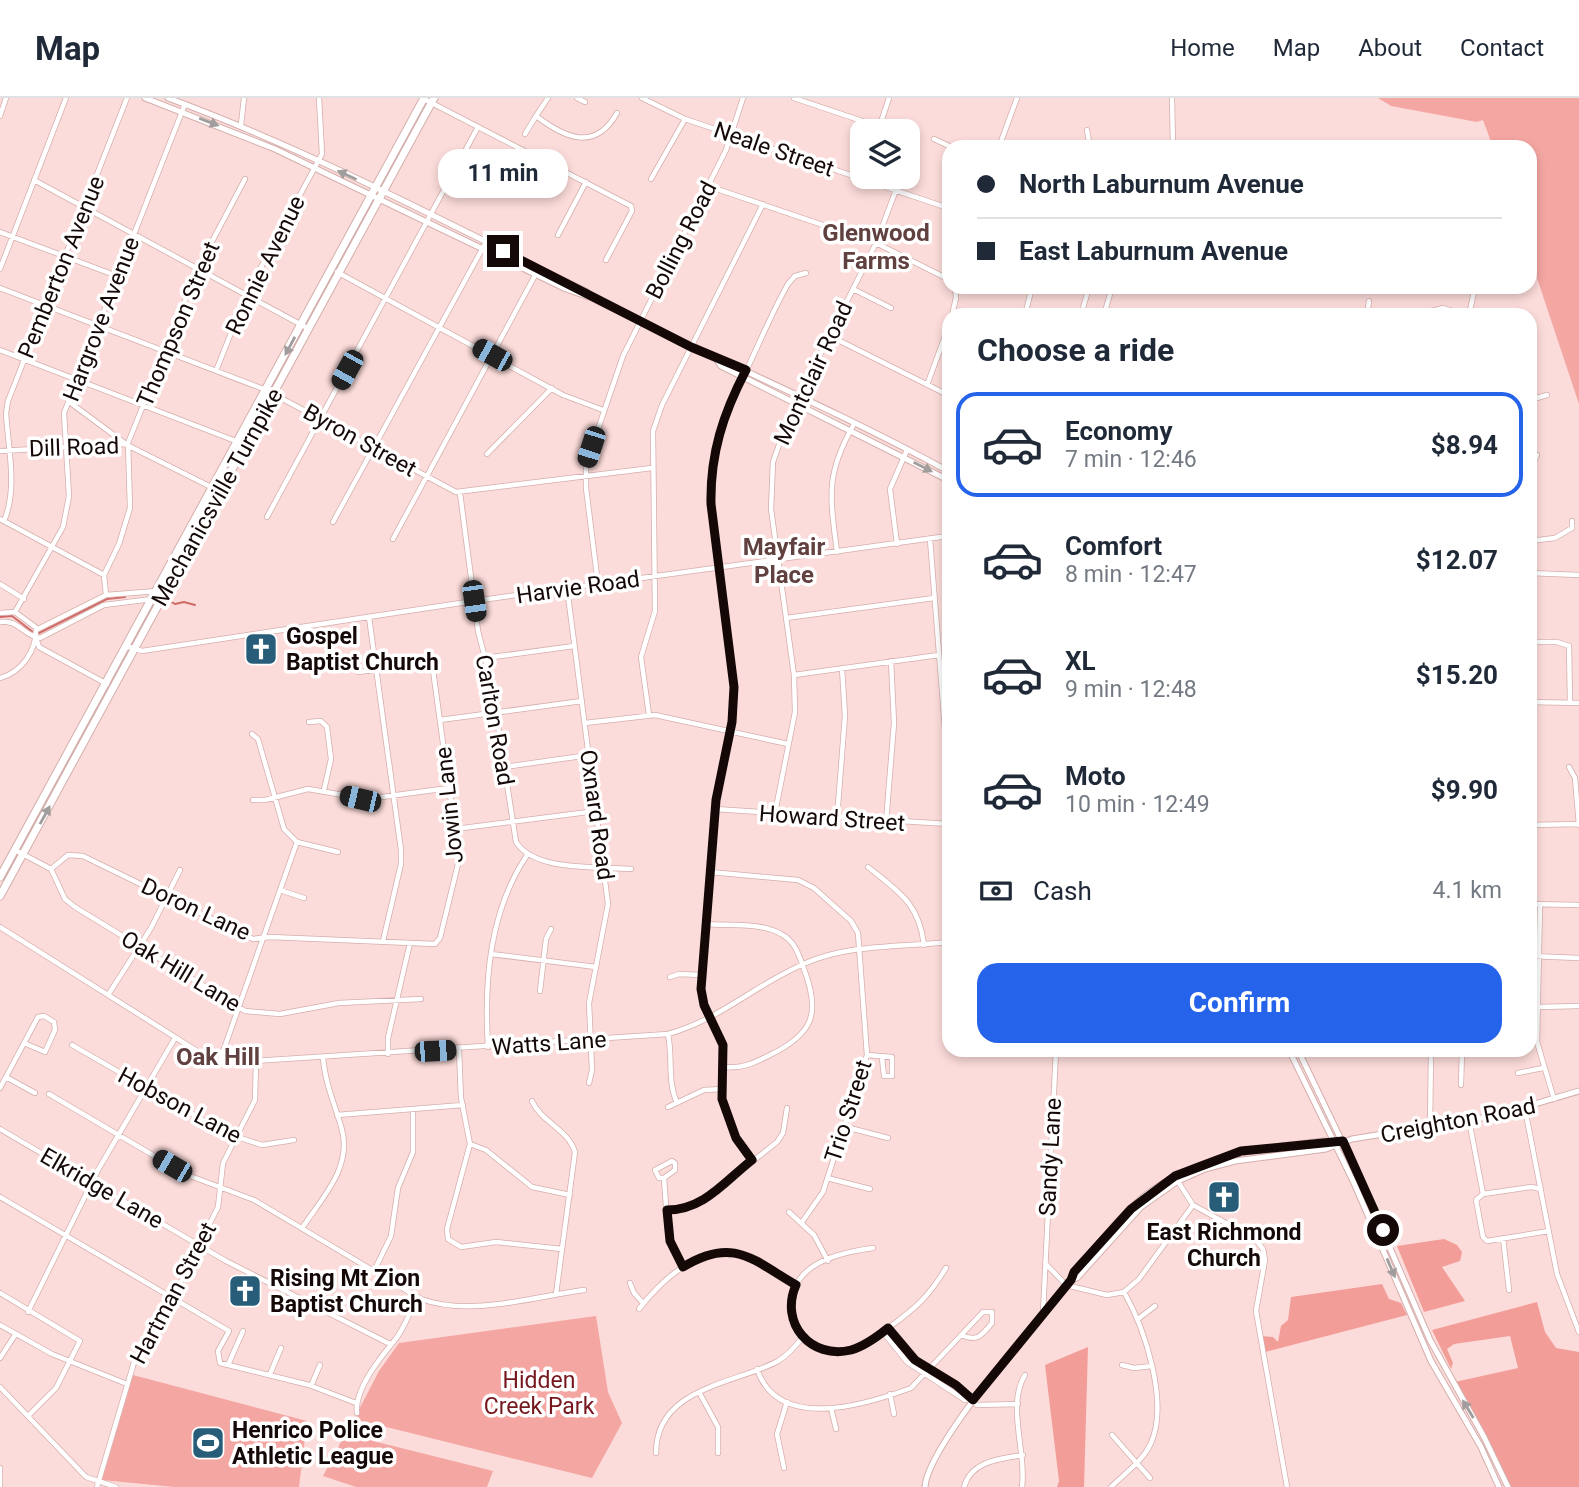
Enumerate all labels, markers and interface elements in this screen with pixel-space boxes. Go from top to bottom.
text: Map [35,29,100,68]
text: Home [1170,34,1235,62]
text: Map [1273,34,1320,62]
text: About [1358,34,1422,62]
text: Contact [1460,34,1544,62]
street label: Neale Street [710,116,837,183]
one-way arrow [198,117,219,128]
map controls [850,119,920,189]
button: layers [850,119,920,189]
callout: 11 min [438,150,568,198]
text: 11 min [467,160,539,187]
one-way arrow [337,169,357,180]
text: North Laburnum Avenue [1019,169,1304,199]
street label: Pemberton Avenue [13,172,110,362]
street label: Bolling Road [640,177,723,304]
street label: Ronnie Avenue [220,191,311,339]
district label: Glenwood Farms [822,219,930,275]
street label: Hargrove Avenue [58,233,145,405]
route end [487,235,519,267]
text: East Laburnum Avenue [1019,236,1288,266]
street label: Thompson Street [132,238,225,411]
street label: Montclair Road [768,297,859,449]
text: Choose a ride [977,331,1174,369]
one-way arrow [284,336,295,356]
car [469,336,516,374]
car [328,347,367,393]
street label: Mechanicsville Turnpike [146,384,289,611]
street label: Byron Street [299,398,421,483]
icon: car [981,413,1044,476]
text: Economy [1065,416,1172,446]
car [575,424,608,470]
text: $8.94 [1431,430,1498,460]
street label: Dill Road [28,432,120,463]
text: 7 min · 12:46 [1065,446,1197,473]
one-way arrow [913,462,933,473]
icon: car [981,528,1044,591]
text: Comfort [1065,531,1162,561]
district label: Mayfair Place [743,533,825,589]
text: $12.07 [1416,545,1498,575]
text: 8 min · 12:47 [1065,561,1197,588]
street label: Harvie Road [515,565,642,610]
car [461,579,488,623]
place label: Gospel Baptist Church [286,623,439,676]
church icon: Gospel Baptist Church [242,630,280,668]
icon: car [981,643,1044,706]
text: XL [1065,646,1096,676]
street label: Carlton Road [470,653,519,788]
text: $15.20 [1416,660,1498,690]
text: 9 min · 12:48 [1065,676,1197,703]
street label: Jowin Lane [430,745,469,864]
street label: Oxnard Road [574,748,619,882]
icon: car [981,758,1044,821]
text: Moto [1065,761,1126,791]
text: $9.90 [1431,775,1498,805]
car [338,784,383,814]
text: 10 min · 12:49 [1065,791,1210,818]
street label: Howard Street [758,800,906,837]
one-way arrow [38,804,50,824]
street label: Doron Lane [137,872,255,946]
icon: cash [977,872,1015,910]
text: Cash [1033,876,1092,906]
text: 4.1 km [1433,877,1502,904]
street label: Oak Hill Lane [116,925,245,1018]
button: Confirm [977,963,1502,1043]
street label: Watts Lane [491,1026,607,1061]
car [414,1039,457,1063]
district label: Oak Hill [176,1043,260,1071]
street label: Trio Street [819,1057,878,1166]
street label: Hobson Lane [114,1062,246,1149]
street label: Creighton Road [1378,1092,1538,1149]
street label: Sandy Lane [1034,1097,1067,1217]
street label: Elkridge Lane [36,1142,168,1234]
car [149,1146,196,1186]
church icon: East Richmond Church [1205,1178,1243,1216]
route start [1367,1214,1399,1246]
street label: Hartman Street [125,1218,222,1369]
place label: East Richmond Church [1147,1219,1302,1272]
one-way arrow [1385,1258,1396,1279]
place label: Rising Mt Zion Baptist Church [270,1265,423,1318]
church icon: Rising Mt Zion Baptist Church [226,1272,264,1310]
park label: Hidden Creek Park [484,1367,595,1420]
one-way arrow [1462,1400,1475,1419]
place label: Henrico Police Athletic League [232,1417,394,1470]
sports icon: Henrico Police Athletic League [189,1424,227,1462]

